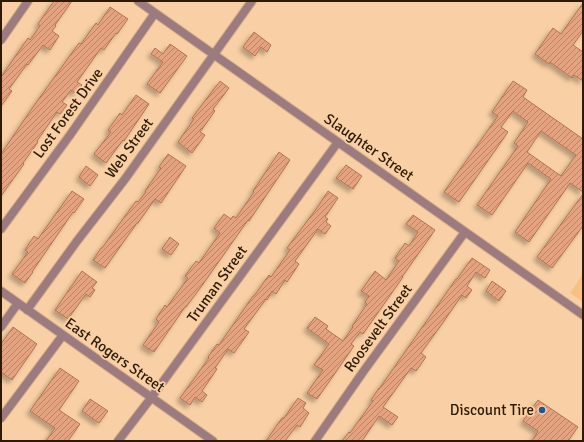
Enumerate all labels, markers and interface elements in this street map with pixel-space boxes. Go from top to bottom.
street label: Lost Forest Drive [29,64,107,162]
street label: Slaughter Street [321,109,417,185]
street label: Web Street [101,114,157,182]
street label: Truman Street [183,242,251,326]
street label: Roosevelt Street [340,281,416,375]
street label: East Rogers Street [62,314,168,396]
place label: Discount Tire [450,401,534,419]
marker: Discount Tire [537,405,547,415]

